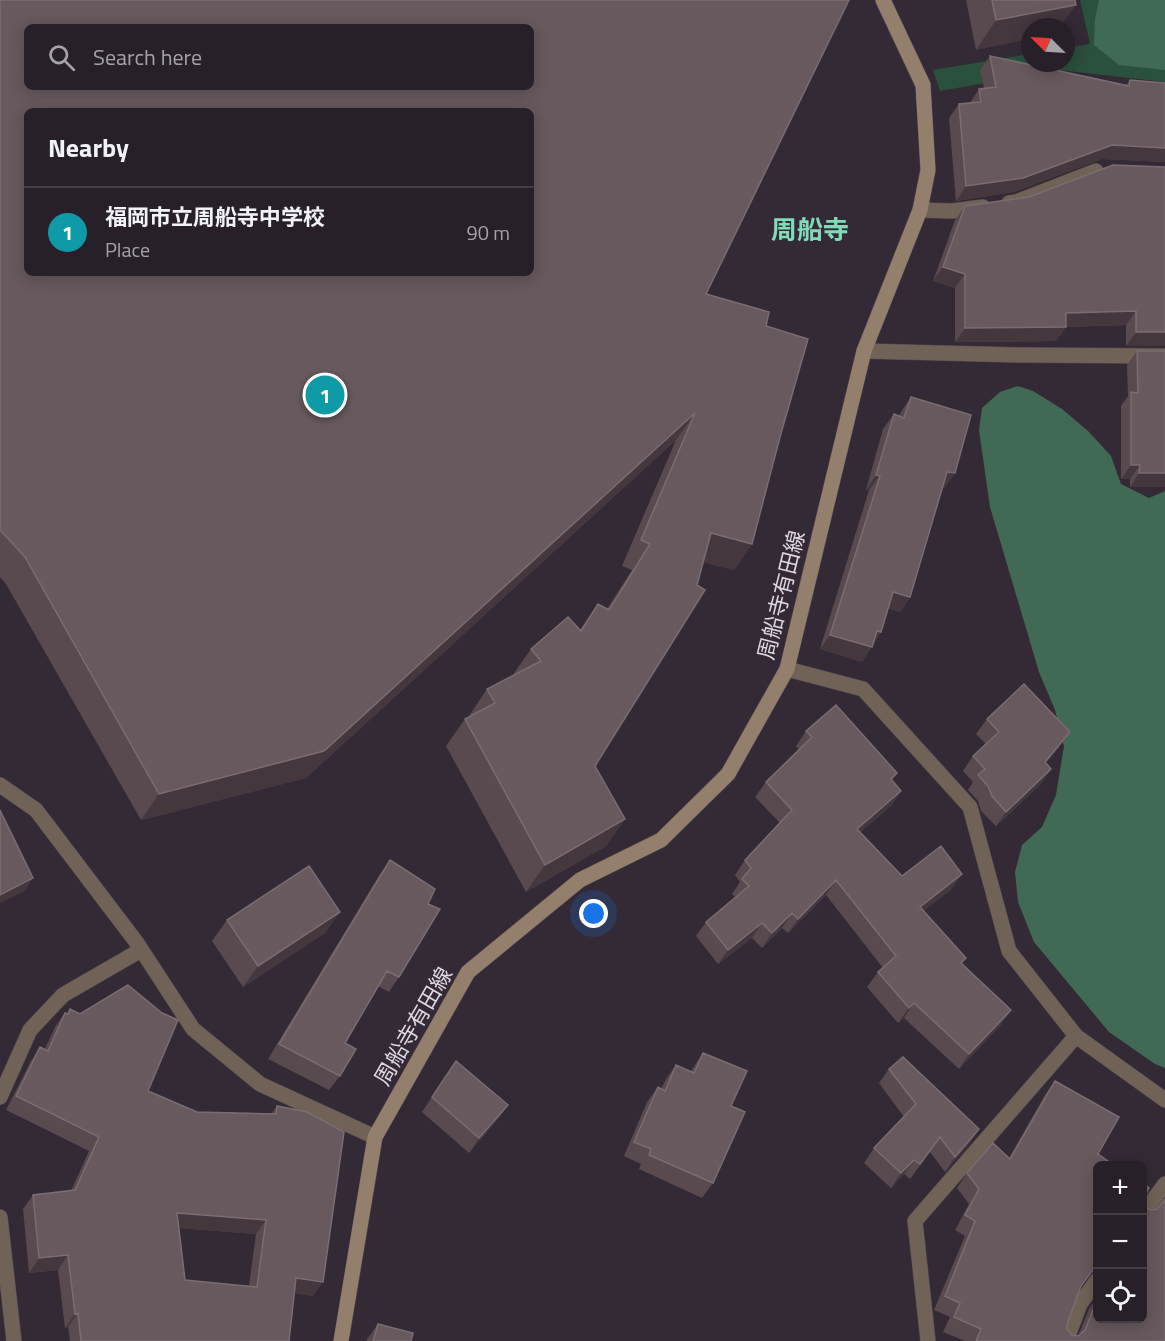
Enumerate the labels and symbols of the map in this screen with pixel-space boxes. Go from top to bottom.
north arrow [1021,18,1075,72]
district label: 周船寺 [771,210,849,249]
pin: 1 [306,372,344,418]
street label: 周船寺有田線 [749,527,813,663]
your location [579,899,608,928]
street label: 周船寺有田線 [365,960,461,1092]

